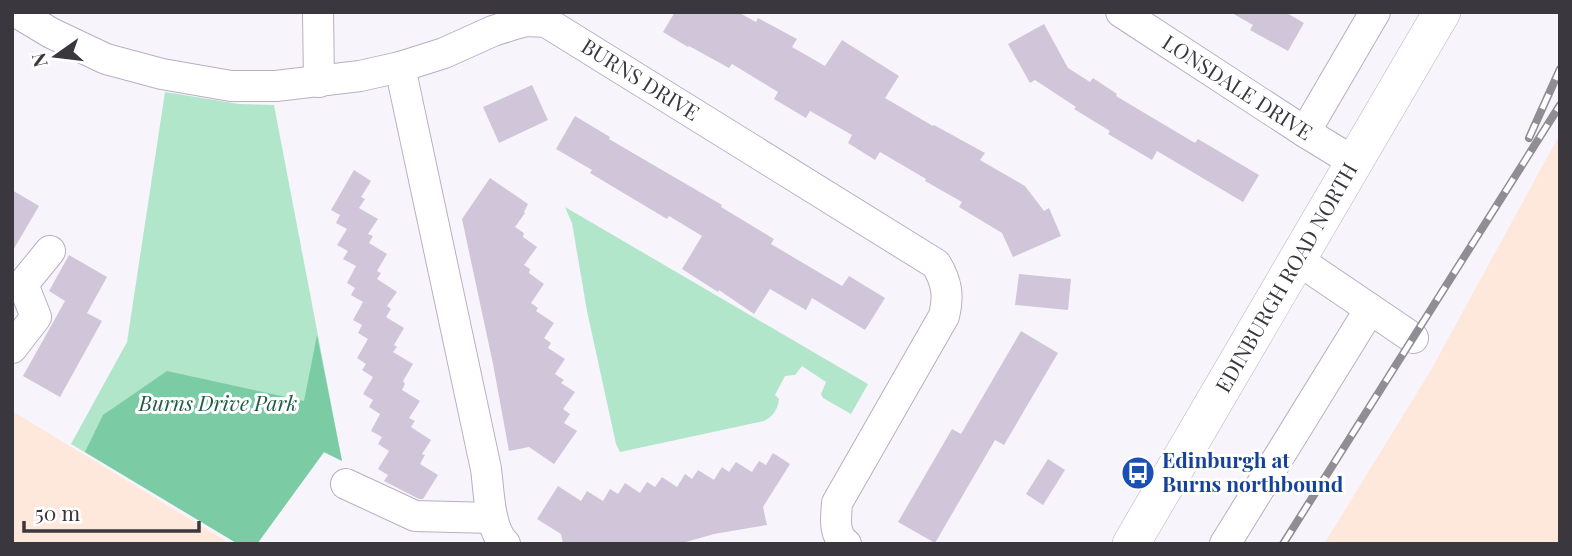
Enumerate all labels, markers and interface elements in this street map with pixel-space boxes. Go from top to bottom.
north arrow [21,21,91,91]
street label: LONSDALE DRIVE [1158,27,1319,145]
street label: BURNS DRIVE [577,31,705,126]
text: N [24,50,53,70]
street label: EDINBURGH ROAD NORTH [1208,157,1363,397]
park label: Burns Drive Park [138,388,297,416]
place label: Edinburgh at Burns northbound [1162,445,1344,497]
bus stop icon: Edinburgh at Burns northbound [1119,454,1157,492]
scale bar [24,490,200,534]
text: 50 m [35,498,81,526]

